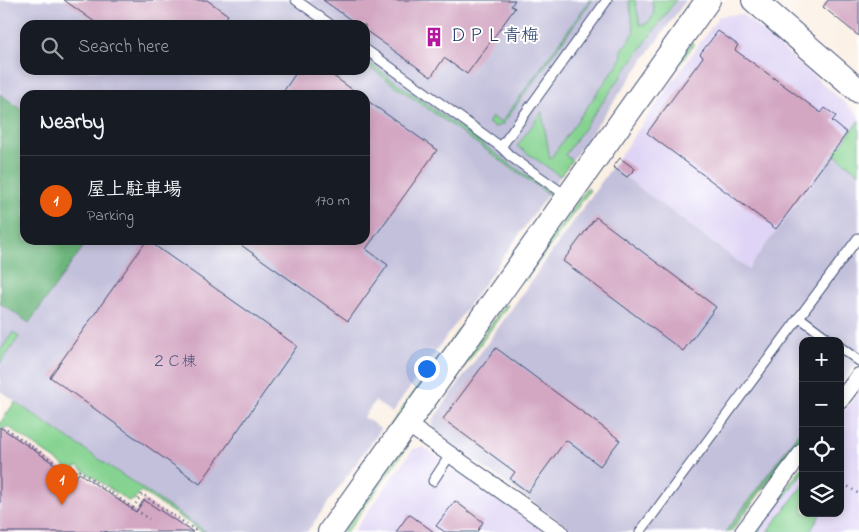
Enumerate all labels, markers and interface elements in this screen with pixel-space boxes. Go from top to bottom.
search box [20,20,370,75]
place label: ＤＰＬ青梅 [449,24,539,50]
building icon: ＤＰＬ青梅 [423,26,445,48]
icon: search [38,34,66,62]
text: Search here [78,34,169,61]
text: Nearby [40,108,104,138]
text: 屋上駐車場 [87,177,182,204]
text: 1 [53,189,59,213]
text: 170 m [315,189,350,213]
text: Parking [87,204,134,228]
map controls [799,337,844,517]
button: + [799,337,844,382]
house number: ２Ｃ棟 [151,351,197,373]
your location [414,356,440,382]
button: − [799,382,844,427]
button: locate [799,427,844,472]
pin: 1 [46,464,78,505]
button: layers [799,472,844,517]

